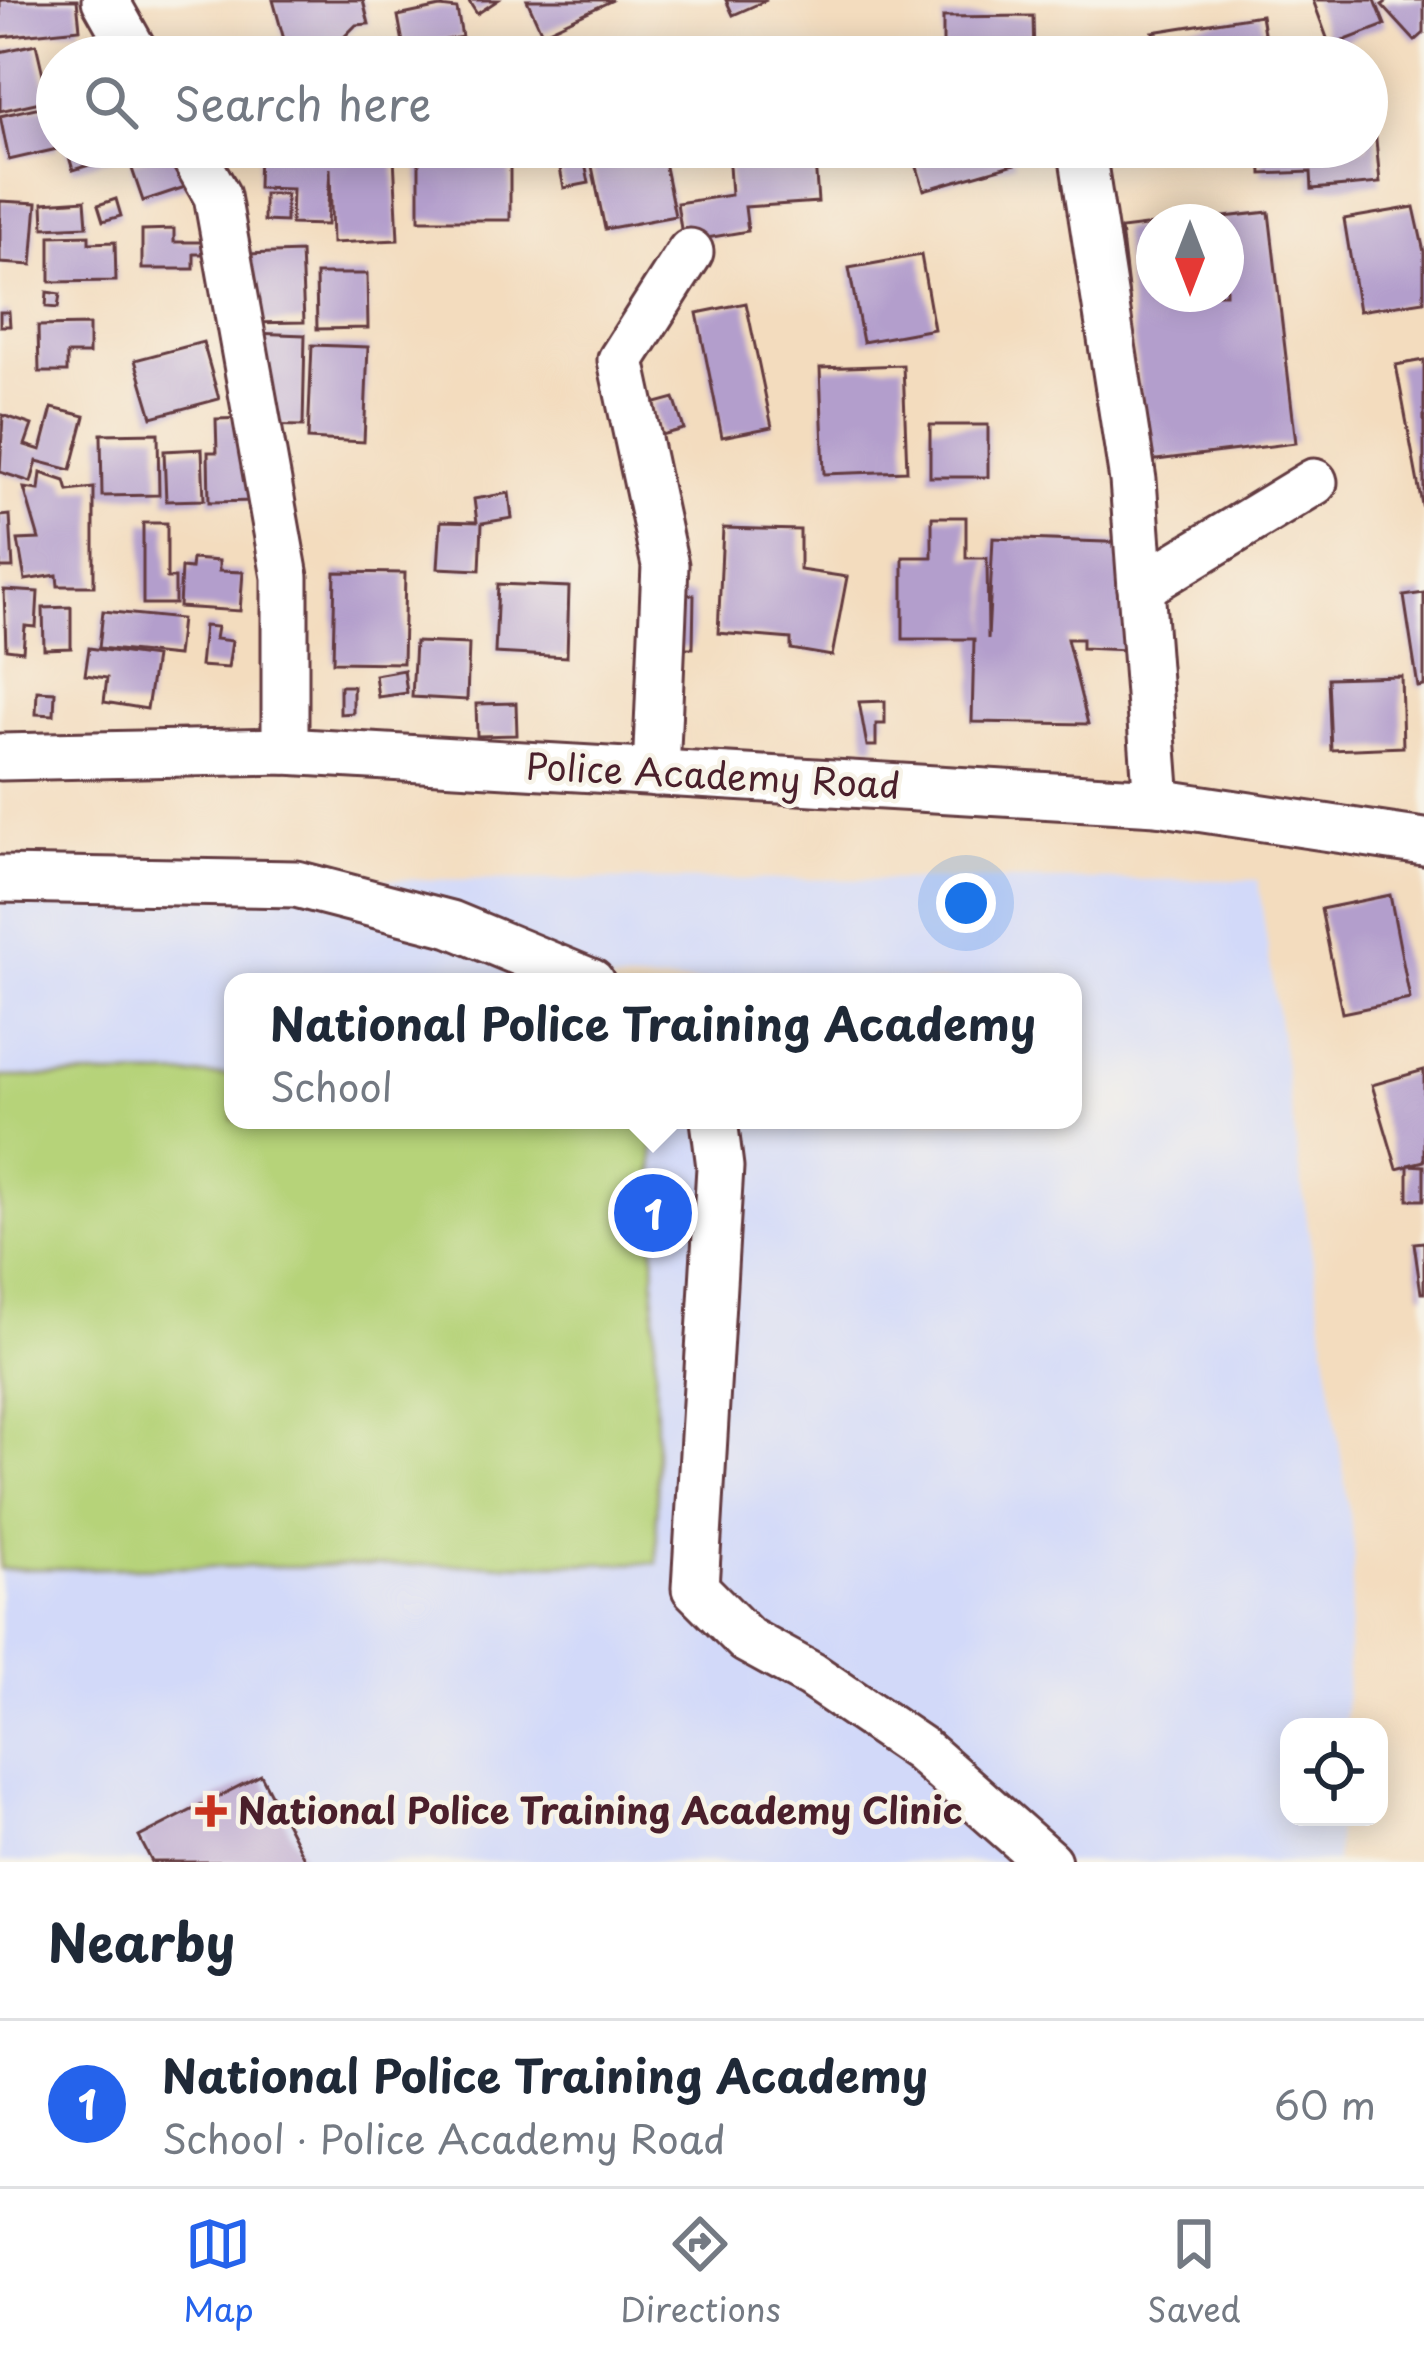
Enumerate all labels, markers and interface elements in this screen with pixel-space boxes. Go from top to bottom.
search box [36,36,1388,168]
text: Search here [174,68,431,136]
icon: search [78,69,144,135]
north arrow [1136,204,1244,312]
street label: Police Academy Road [525,737,902,811]
your location [936,873,996,933]
popup [224,973,1082,1129]
text: National Police Training Academy [270,988,1036,1056]
text: School [270,1056,393,1115]
pin: 1 [614,1168,692,1258]
map controls [1280,1718,1388,1826]
button: locate [1280,1718,1388,1826]
place label: National Police Training Academy Clinic [238,1782,963,1836]
marker: National Police Training Academy Clinic [195,1795,227,1827]
text: Nearby [48,1902,235,1979]
text: National Police Training Academy [162,2040,928,2108]
text: 1 [78,2074,96,2133]
text: 60 m [1274,2074,1376,2133]
text: School · Police Academy Road [162,2108,726,2167]
tab: Map [183,2211,254,2333]
tab: Directions [620,2211,781,2333]
tab: Saved [1147,2211,1241,2333]

